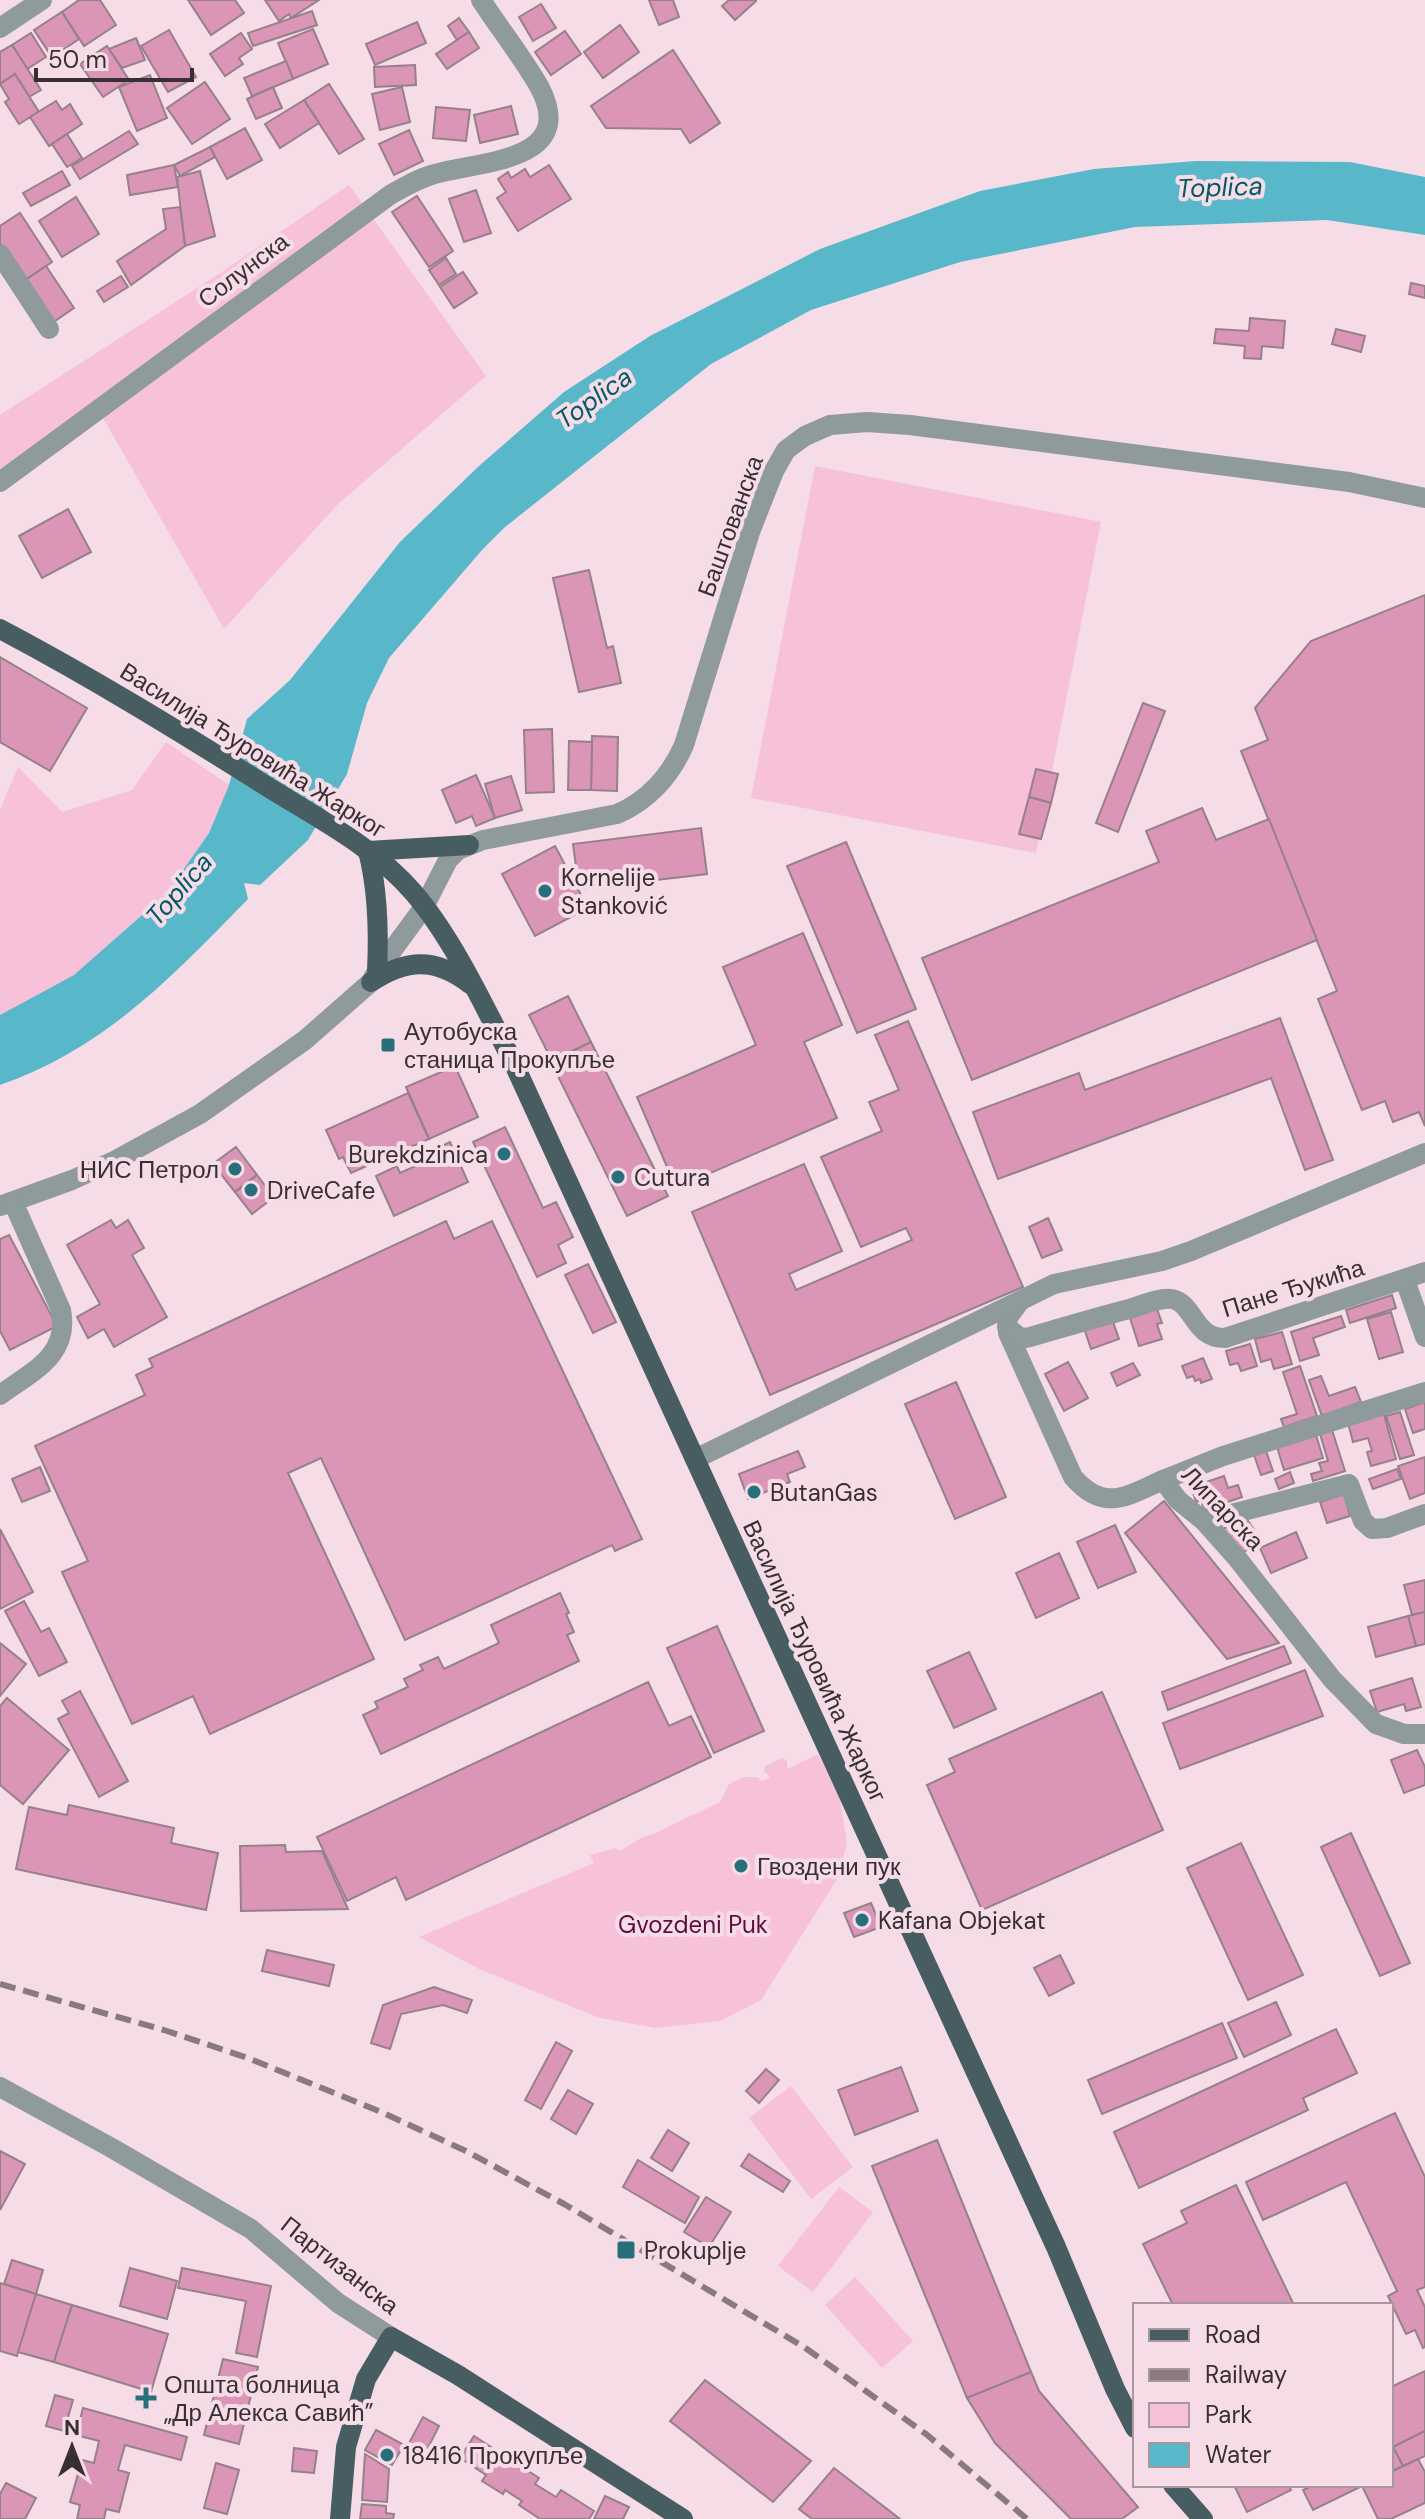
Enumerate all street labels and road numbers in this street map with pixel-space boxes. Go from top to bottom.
street label: Солунска [191,225,295,314]
street label: Баштованска [690,451,770,601]
street label: Василија Ђуровића Жарког [114,655,392,845]
street label: Пане Ђукића [1218,1252,1368,1324]
street label: Липарска [1175,1459,1271,1557]
street label: Василија Ђуровића Жарког [736,1515,894,1807]
street label: Партизанска [275,2209,406,2321]

